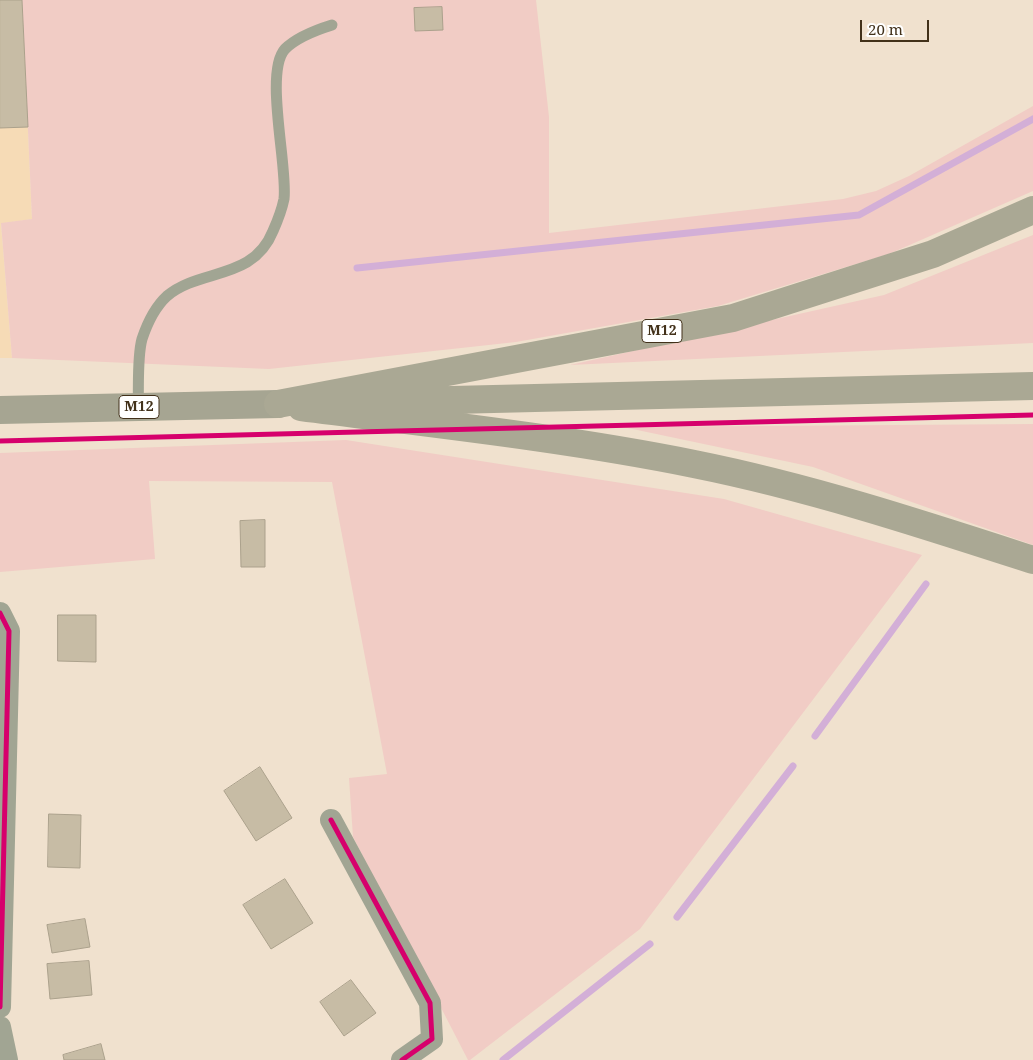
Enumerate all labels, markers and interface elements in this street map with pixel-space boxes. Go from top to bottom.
scale bar [863,10,932,42]
text: 20 m [868,19,903,39]
road number: М12 [642,320,682,342]
road number: М12 [119,396,159,418]

